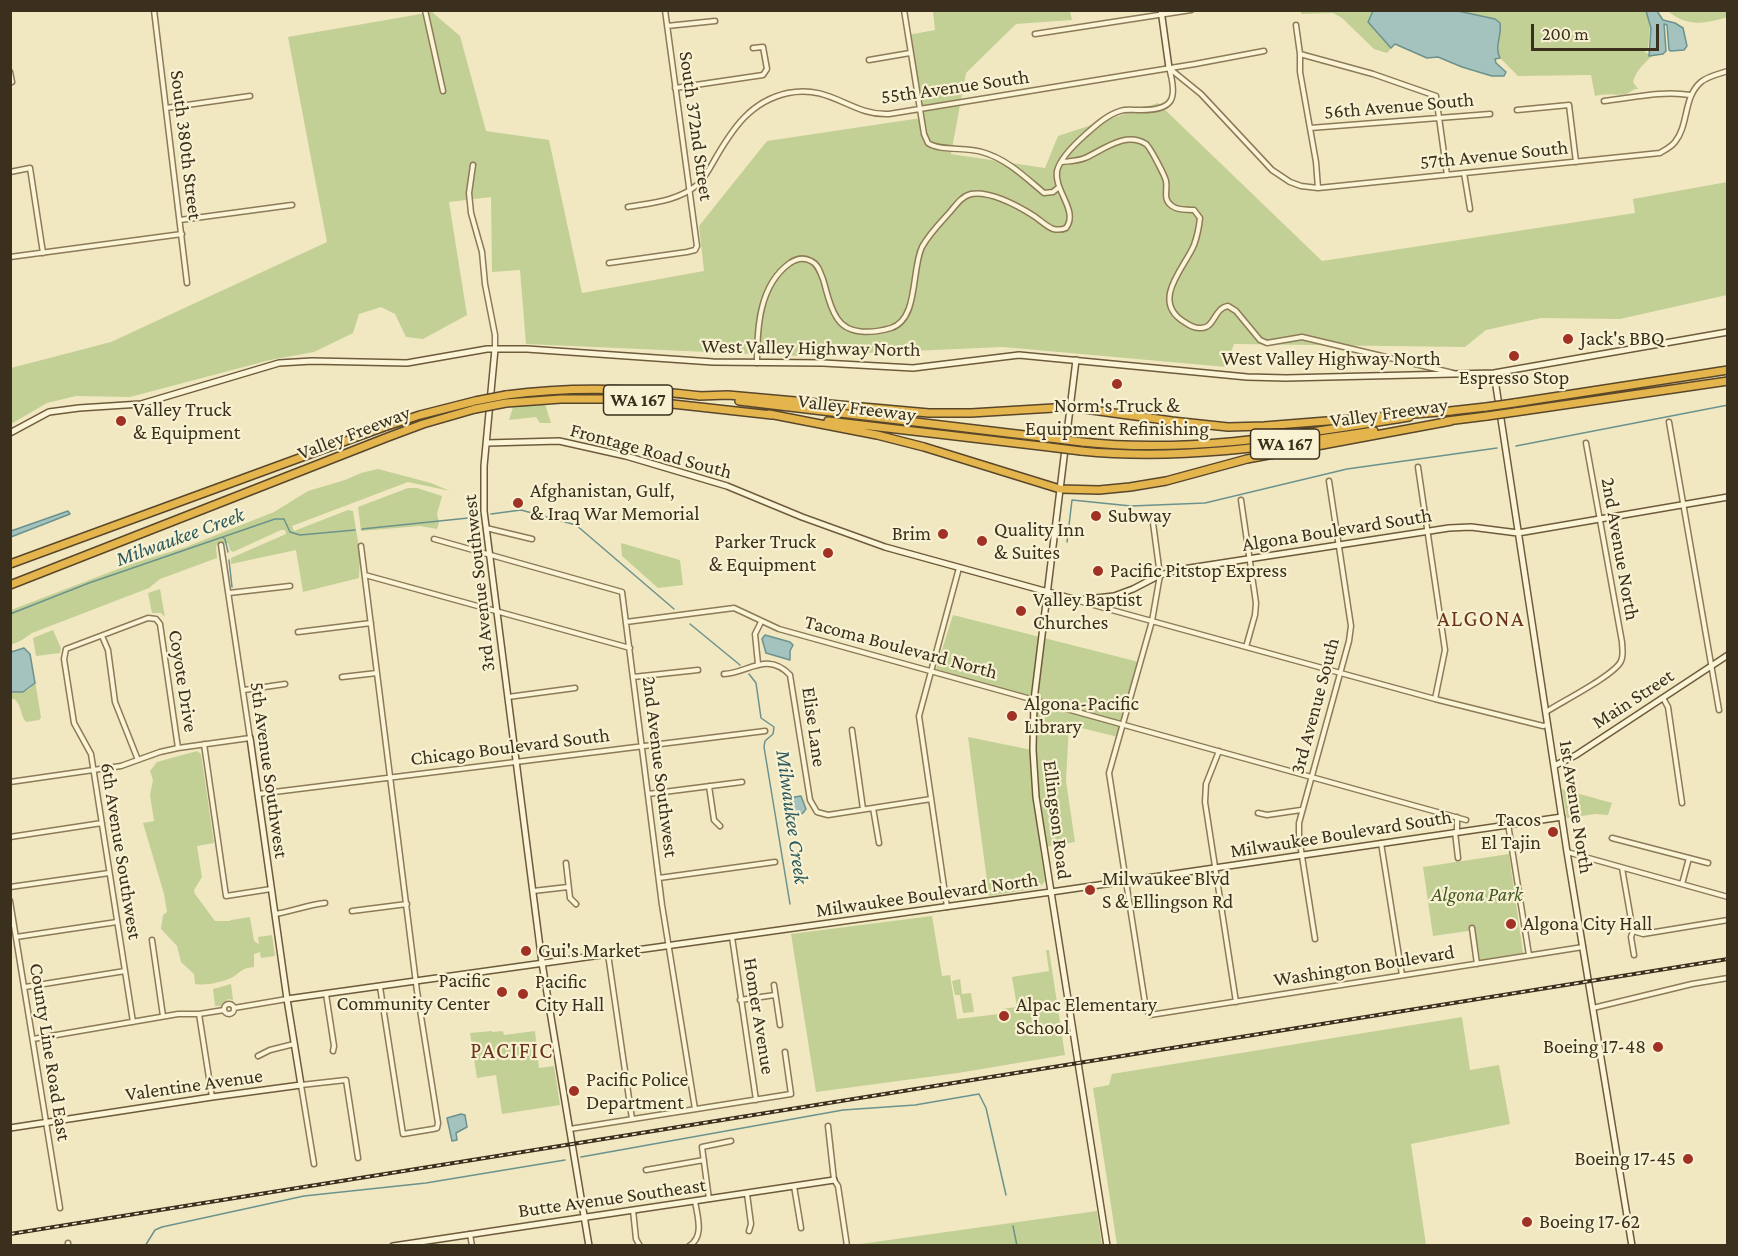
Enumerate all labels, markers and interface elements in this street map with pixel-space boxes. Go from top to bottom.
scale bar [1534,12,1662,50]
text: 200 m [1542,24,1589,44]
street label: South 372nd Street [674,50,718,202]
street label: 55th Avenue South [879,65,1031,109]
street label: South 380th Street [165,69,207,221]
street label: 56th Avenue South [1323,87,1475,125]
street label: 57th Avenue South [1419,135,1569,175]
place label: Jack's BBQ [1580,327,1664,351]
marker: Jack's BBQ [1561,332,1575,346]
street label: West Valley Highway North [701,334,921,362]
street label: West Valley Highway North [1221,347,1441,371]
marker: Espresso Stop [1507,349,1521,363]
place label: Espresso Stop [1459,366,1569,390]
marker: Norm's Truck & Equipment Refinishing [1110,377,1124,391]
road number: WA 167 [604,385,672,415]
street label: Valley Freeway [797,389,917,427]
street label: Valley Freeway [1328,393,1450,433]
place label: Norm's Truck & Equipment Refinishing [1025,394,1209,441]
place label: Valley Truck & Equipment [133,398,240,445]
street label: Valley Freeway [294,400,414,466]
marker: Valley Truck & Equipment [114,414,128,428]
street label: Frontage Road South [567,418,735,484]
road number: WA 167 [1250,429,1320,459]
street label: 2nd Avenue North [1596,476,1644,622]
place label: Afghanistan, Gulf, & Iraq War Memorial [530,479,700,526]
street label: 3rd Avenue Southwest [458,493,500,673]
marker: Afghanistan, Gulf, & Iraq War Memorial [511,496,525,510]
water label: Milwaukee Creek [112,502,248,572]
street label: Algona Boulevard South [1240,503,1434,557]
place label: Subway [1108,504,1171,528]
marker: Subway [1089,509,1103,523]
place label: Quality Inn & Suites [994,518,1085,565]
place label: Brim [892,522,931,546]
marker: Brim [936,527,950,541]
place label: Parker Truck & Equipment [709,530,816,577]
marker: Quality Inn & Suites [975,534,989,548]
marker: Parker Truck & Equipment [821,546,835,560]
place label: Pacific Pitstop Express [1110,559,1287,583]
marker: Pacific Pitstop Express [1091,564,1105,578]
place label: Valley Baptist Churches [1033,588,1142,635]
marker: Valley Baptist Churches [1014,604,1028,618]
district label: ALGONA [1437,606,1525,632]
street label: Tacoma Boulevard North [802,610,1000,684]
street label: Coyote Drive [163,628,203,734]
street label: 3rd Avenue South [1285,635,1345,777]
street label: Main Street [1588,664,1678,734]
street label: 2nd Avenue Southwest [637,675,683,859]
street label: 5th Avenue Southwest [245,680,293,860]
street label: Elise Lane [797,685,831,769]
place label: Algona-Pacific Library [1024,692,1139,739]
marker: Algona-Pacific Library [1005,709,1019,723]
street label: Chicago Boulevard South [409,723,611,771]
street label: 1st Avenue North [1554,738,1598,876]
water label: Milwaukee Creek [770,748,814,886]
street label: Ellingson Road [1038,759,1076,881]
street label: 6th Avenue Southwest [95,761,147,941]
street label: Milwaukee Boulevard South [1228,805,1454,863]
place label: Tacos El Tajin [1481,808,1541,855]
marker: Tacos El Tajin [1546,825,1560,839]
street label: Milwaukee Boulevard North [814,867,1040,923]
place label: Milwaukee Blvd S & Ellingson Rd [1102,867,1233,914]
marker: Milwaukee Blvd S & Ellingson Rd [1083,883,1097,897]
park label: Algona Park [1431,883,1523,907]
place label: Algona City Hall [1523,912,1652,936]
marker: Algona City Hall [1504,917,1518,931]
place label: Gui's Market [538,939,640,963]
street label: Washington Boulevard [1272,940,1456,992]
marker: Gui's Market [519,944,533,958]
street label: Homer Avenue [738,956,780,1076]
street label: County Line Road East [24,961,76,1143]
place label: Pacific Community Center [337,969,490,1016]
place label: Pacific City Hall [535,970,604,1017]
marker: Pacific Community Center [495,985,509,999]
marker: Pacific City Hall [516,987,530,1001]
place label: Alpac Elementary School [1016,993,1157,1040]
marker: Alpac Elementary School [997,1009,1011,1023]
place label: Boeing 17-48 [1543,1035,1646,1059]
district label: PACIFIC [470,1038,554,1064]
marker: Boeing 17-48 [1651,1040,1665,1054]
street label: Valentine Avenue [124,1063,264,1107]
place label: Pacific Police Department [586,1068,688,1115]
marker: Pacific Police Department [567,1084,581,1098]
place label: Boeing 17-45 [1574,1147,1676,1171]
marker: Boeing 17-45 [1681,1152,1695,1166]
street label: Butte Avenue Southeast [516,1173,708,1223]
place label: Boeing 17-62 [1539,1210,1640,1234]
marker: Boeing 17-62 [1520,1215,1534,1229]

